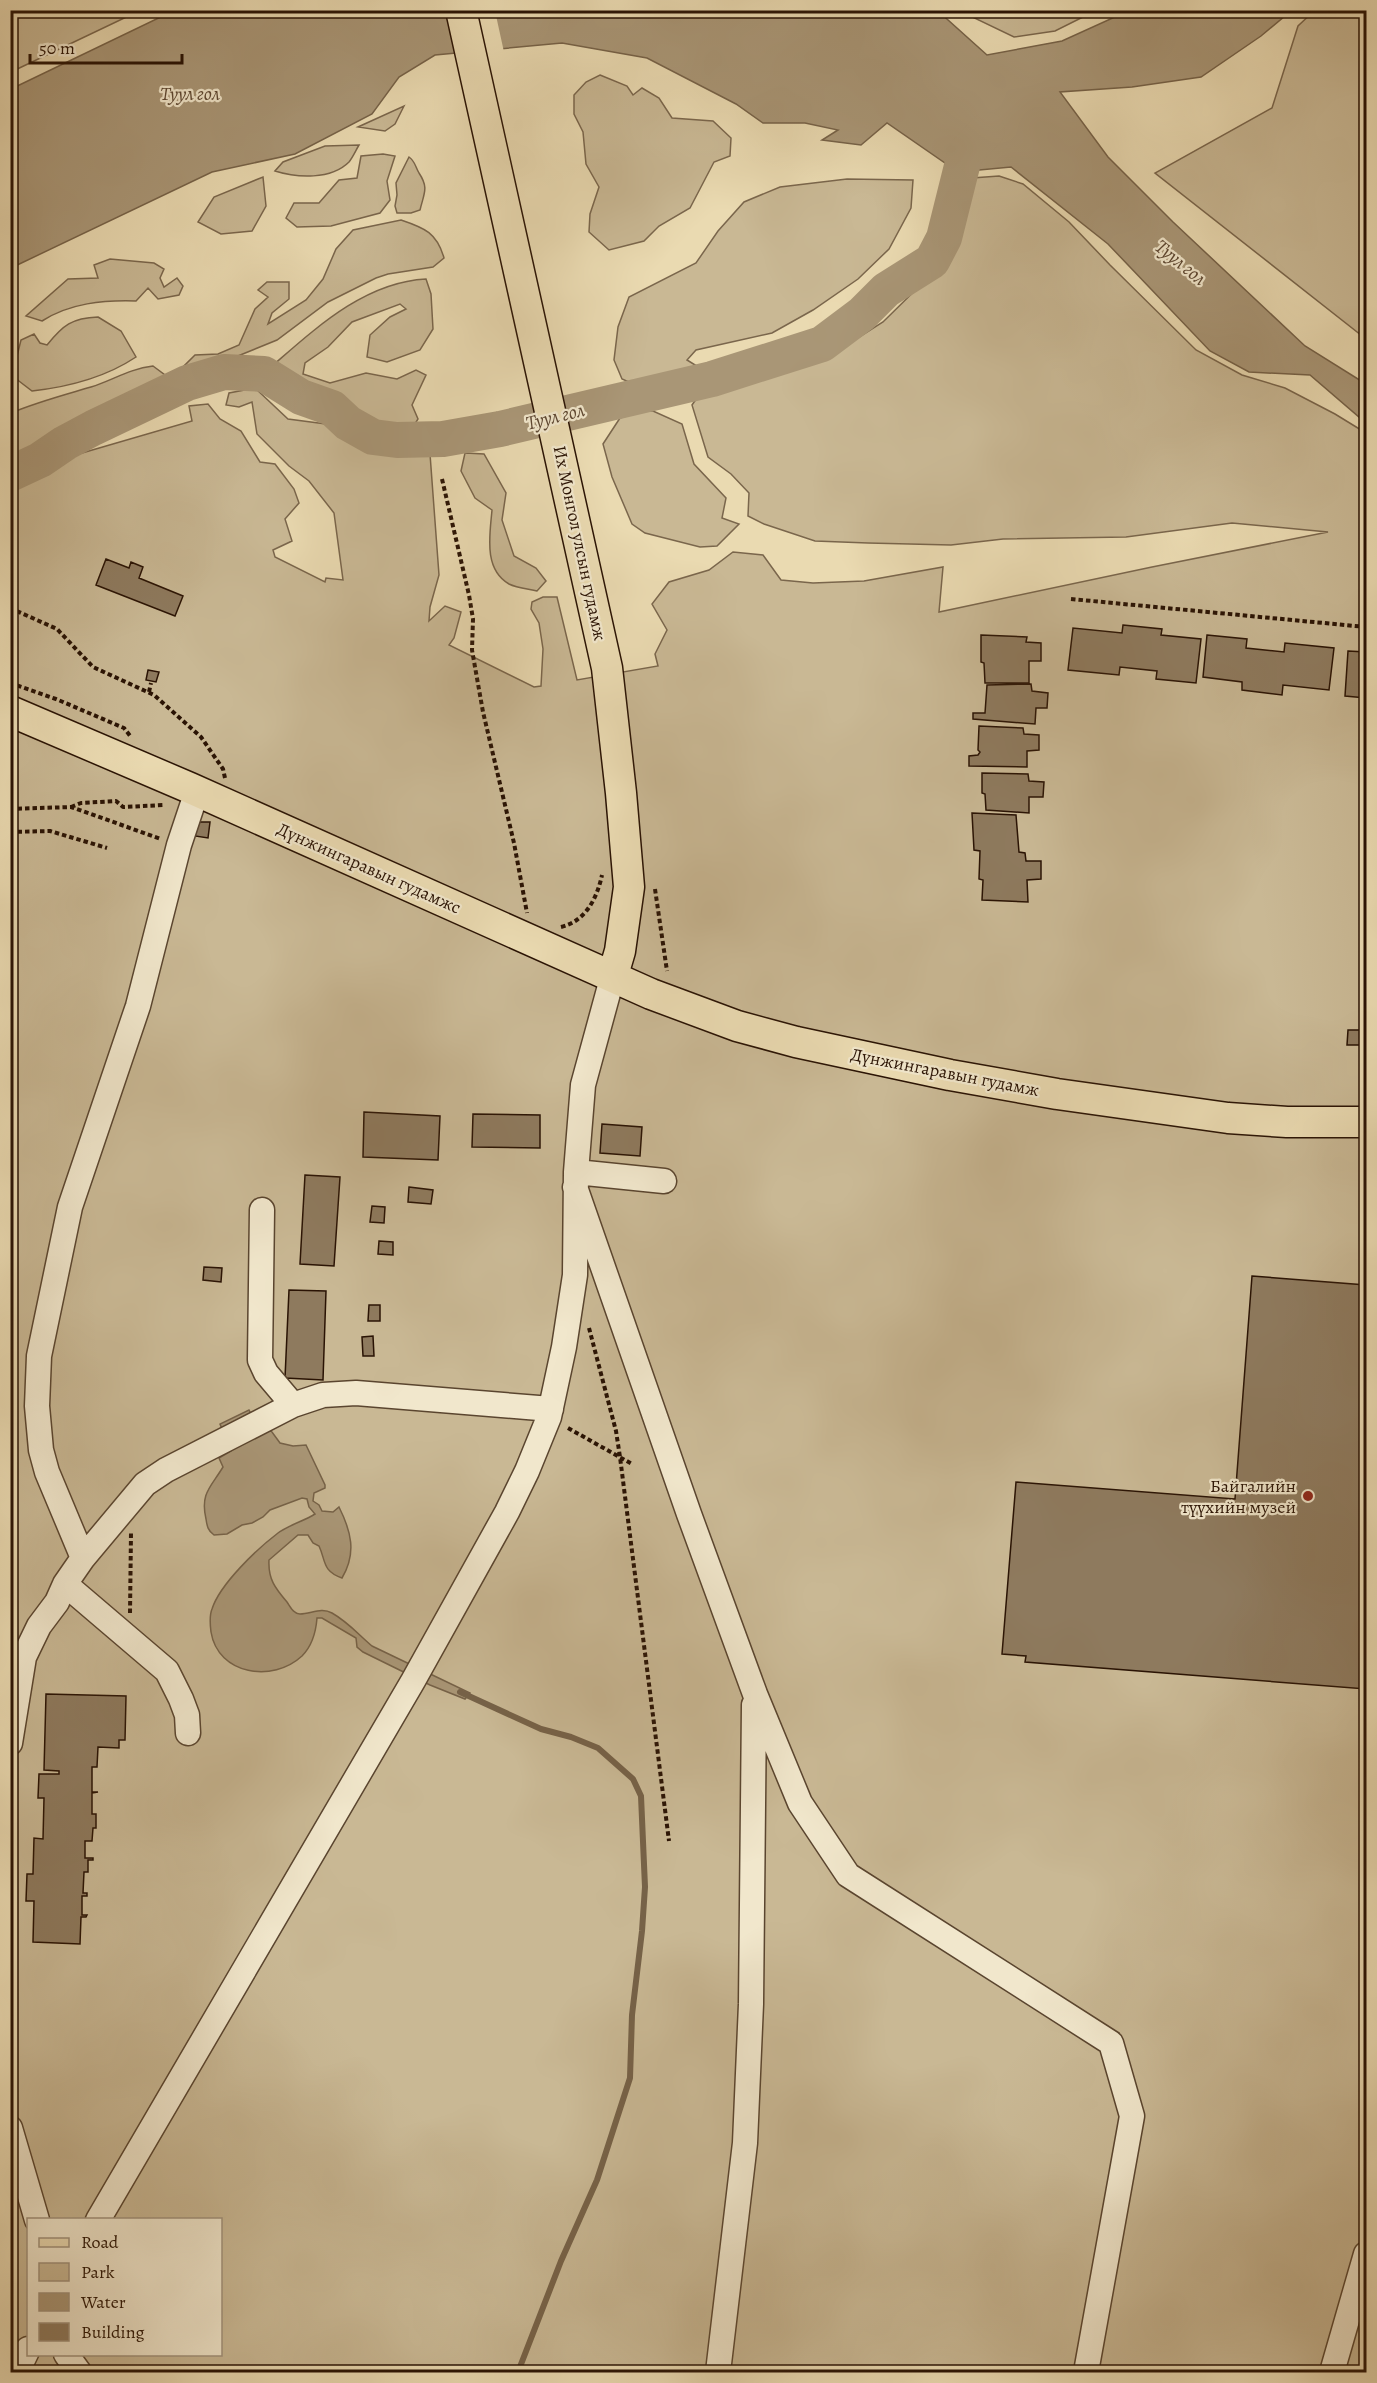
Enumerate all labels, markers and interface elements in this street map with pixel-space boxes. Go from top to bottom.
scale bar [30,27,182,65]
text: 50 m [39,36,75,60]
water label: Туул гол [160,80,220,107]
water label: Туул гол [1149,233,1212,292]
water label: Туул гол [523,396,587,437]
street label: Их Монгол улсын гудамж [548,443,613,643]
street label: Дүнжингаравын гудамжс [273,817,465,919]
street label: Дүнжингаравын гудамж [849,1042,1042,1102]
place label: Байгалийн түүхийн музей [1181,1474,1296,1519]
marker: Байгалийн түүхийн музей [1301,1489,1315,1503]
legend [27,2218,222,2356]
text: Road [81,2230,119,2254]
text: Park [81,2260,115,2284]
text: Water [80,2290,126,2314]
text: Building [81,2320,145,2344]

